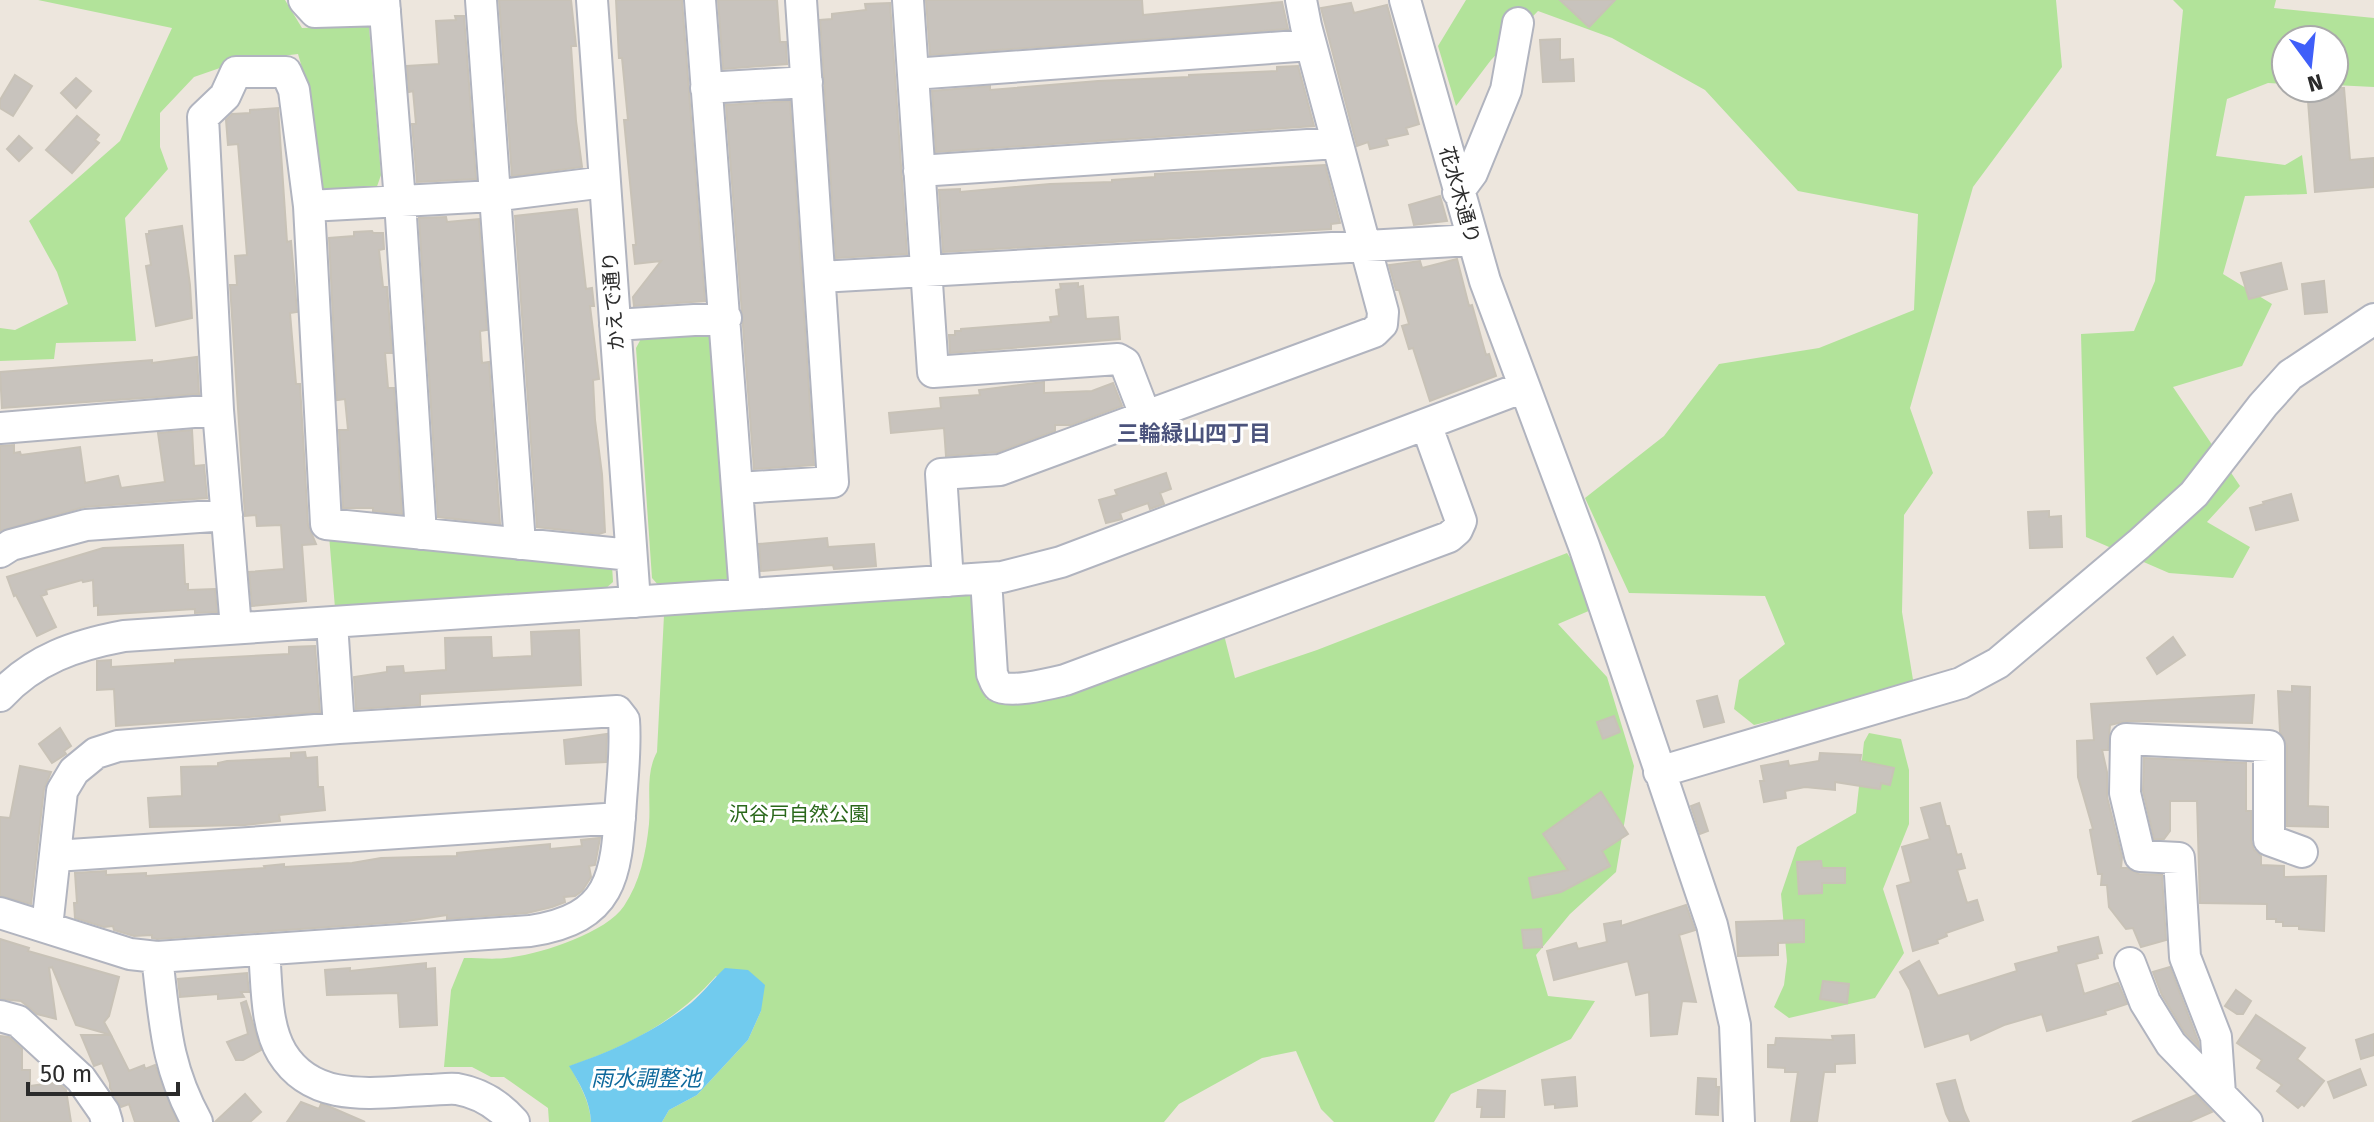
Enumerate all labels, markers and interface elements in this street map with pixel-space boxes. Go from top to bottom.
north arrow [2270,24,2350,104]
text: N [2305,68,2326,98]
street label: 花水木通り [1435,144,1485,246]
street label: かえで通り [598,251,628,351]
district label: 三輪緑山四丁目 [1117,420,1271,447]
park label: 沢谷戸自然公園 [729,802,869,826]
scale bar [28,1046,178,1096]
text: 50 m [40,1060,92,1088]
water label: 雨水調整池 [591,1065,703,1092]

